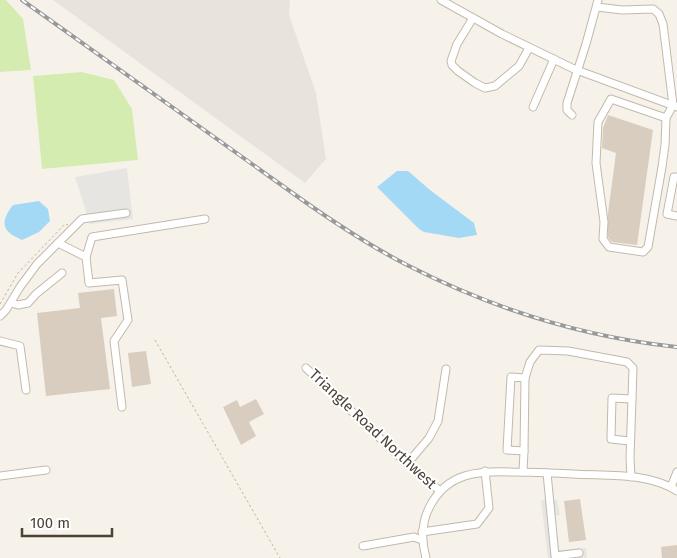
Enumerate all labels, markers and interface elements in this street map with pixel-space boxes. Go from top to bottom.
street label: Triangle Road Northwest [306,365,441,493]
scale bar [22,506,112,538]
text: 100 m [30,514,70,532]

